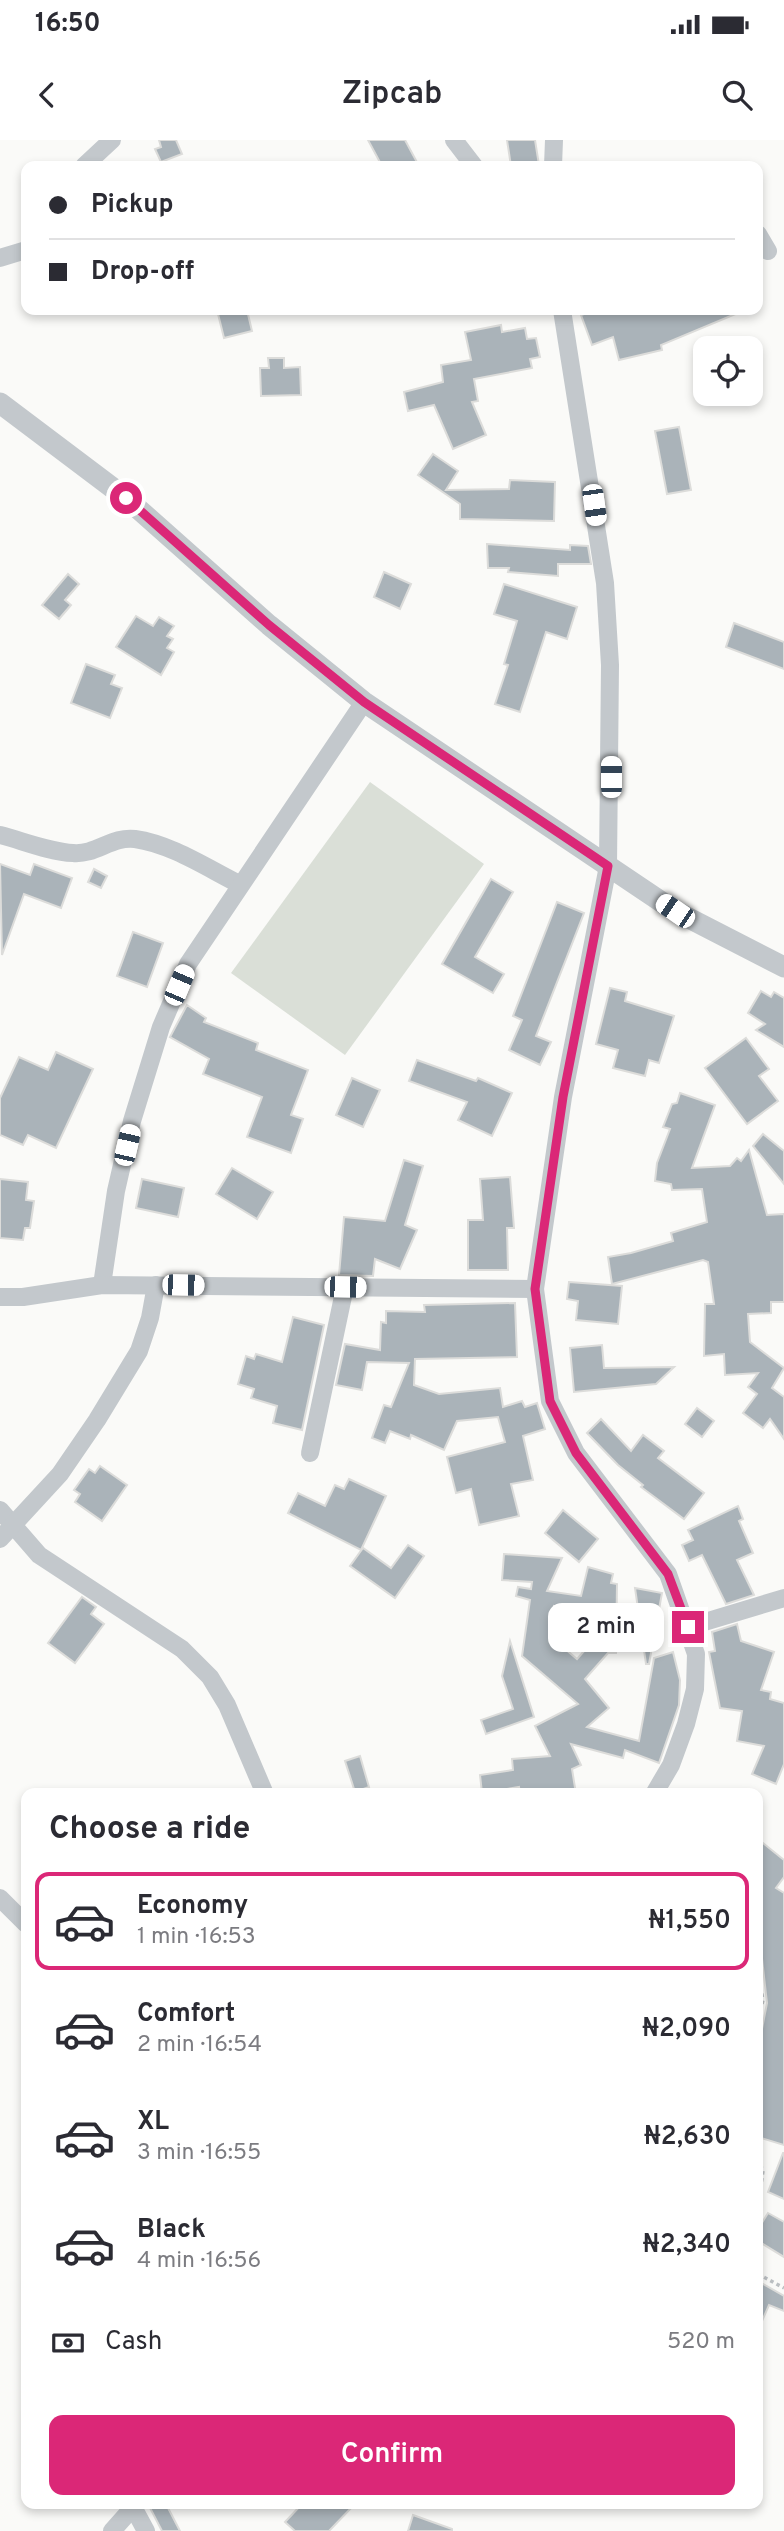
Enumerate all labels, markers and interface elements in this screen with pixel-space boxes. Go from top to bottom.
text: 16:50 [35,8,101,41]
text: Zipcab [342,75,442,115]
icon: back [28,76,66,114]
icon: search [718,76,756,114]
text: Pickup [91,189,174,222]
text: Drop-off [91,256,194,289]
map controls [693,336,763,406]
button: locate [693,336,763,406]
route start [110,482,142,514]
car [581,483,608,527]
car [601,756,622,798]
car [652,891,699,931]
car [162,962,197,1008]
car [113,1122,142,1168]
car [162,1274,205,1296]
car [324,1276,367,1298]
callout: 2 min [548,1602,664,1652]
route end [672,1611,704,1643]
text: 2 min [576,1613,636,1642]
text: Choose a ride [49,1810,250,1850]
icon: car [53,1890,116,1953]
text: Economy [137,1890,248,1923]
text: ₦1,550 [648,1905,731,1938]
text: 1 min · 16:53 [137,1923,256,1952]
icon: car [53,1998,116,2061]
text: Comfort [137,1998,235,2031]
text: ₦2,090 [642,2013,731,2046]
text: 2 min · 16:54 [137,2031,262,2060]
icon: car [53,2106,116,2169]
text: XL [137,2106,169,2139]
text: ₦2,630 [644,2121,731,2154]
text: 3 min · 16:55 [137,2139,261,2168]
icon: car [53,2214,116,2277]
text: Black [137,2214,206,2247]
text: ₦2,340 [643,2229,731,2262]
text: 4 min · 16:56 [137,2247,261,2276]
icon: cash [49,2324,87,2362]
text: Cash [105,2326,162,2359]
text: 520 m [667,2328,735,2357]
button: Confirm [49,2415,735,2495]

